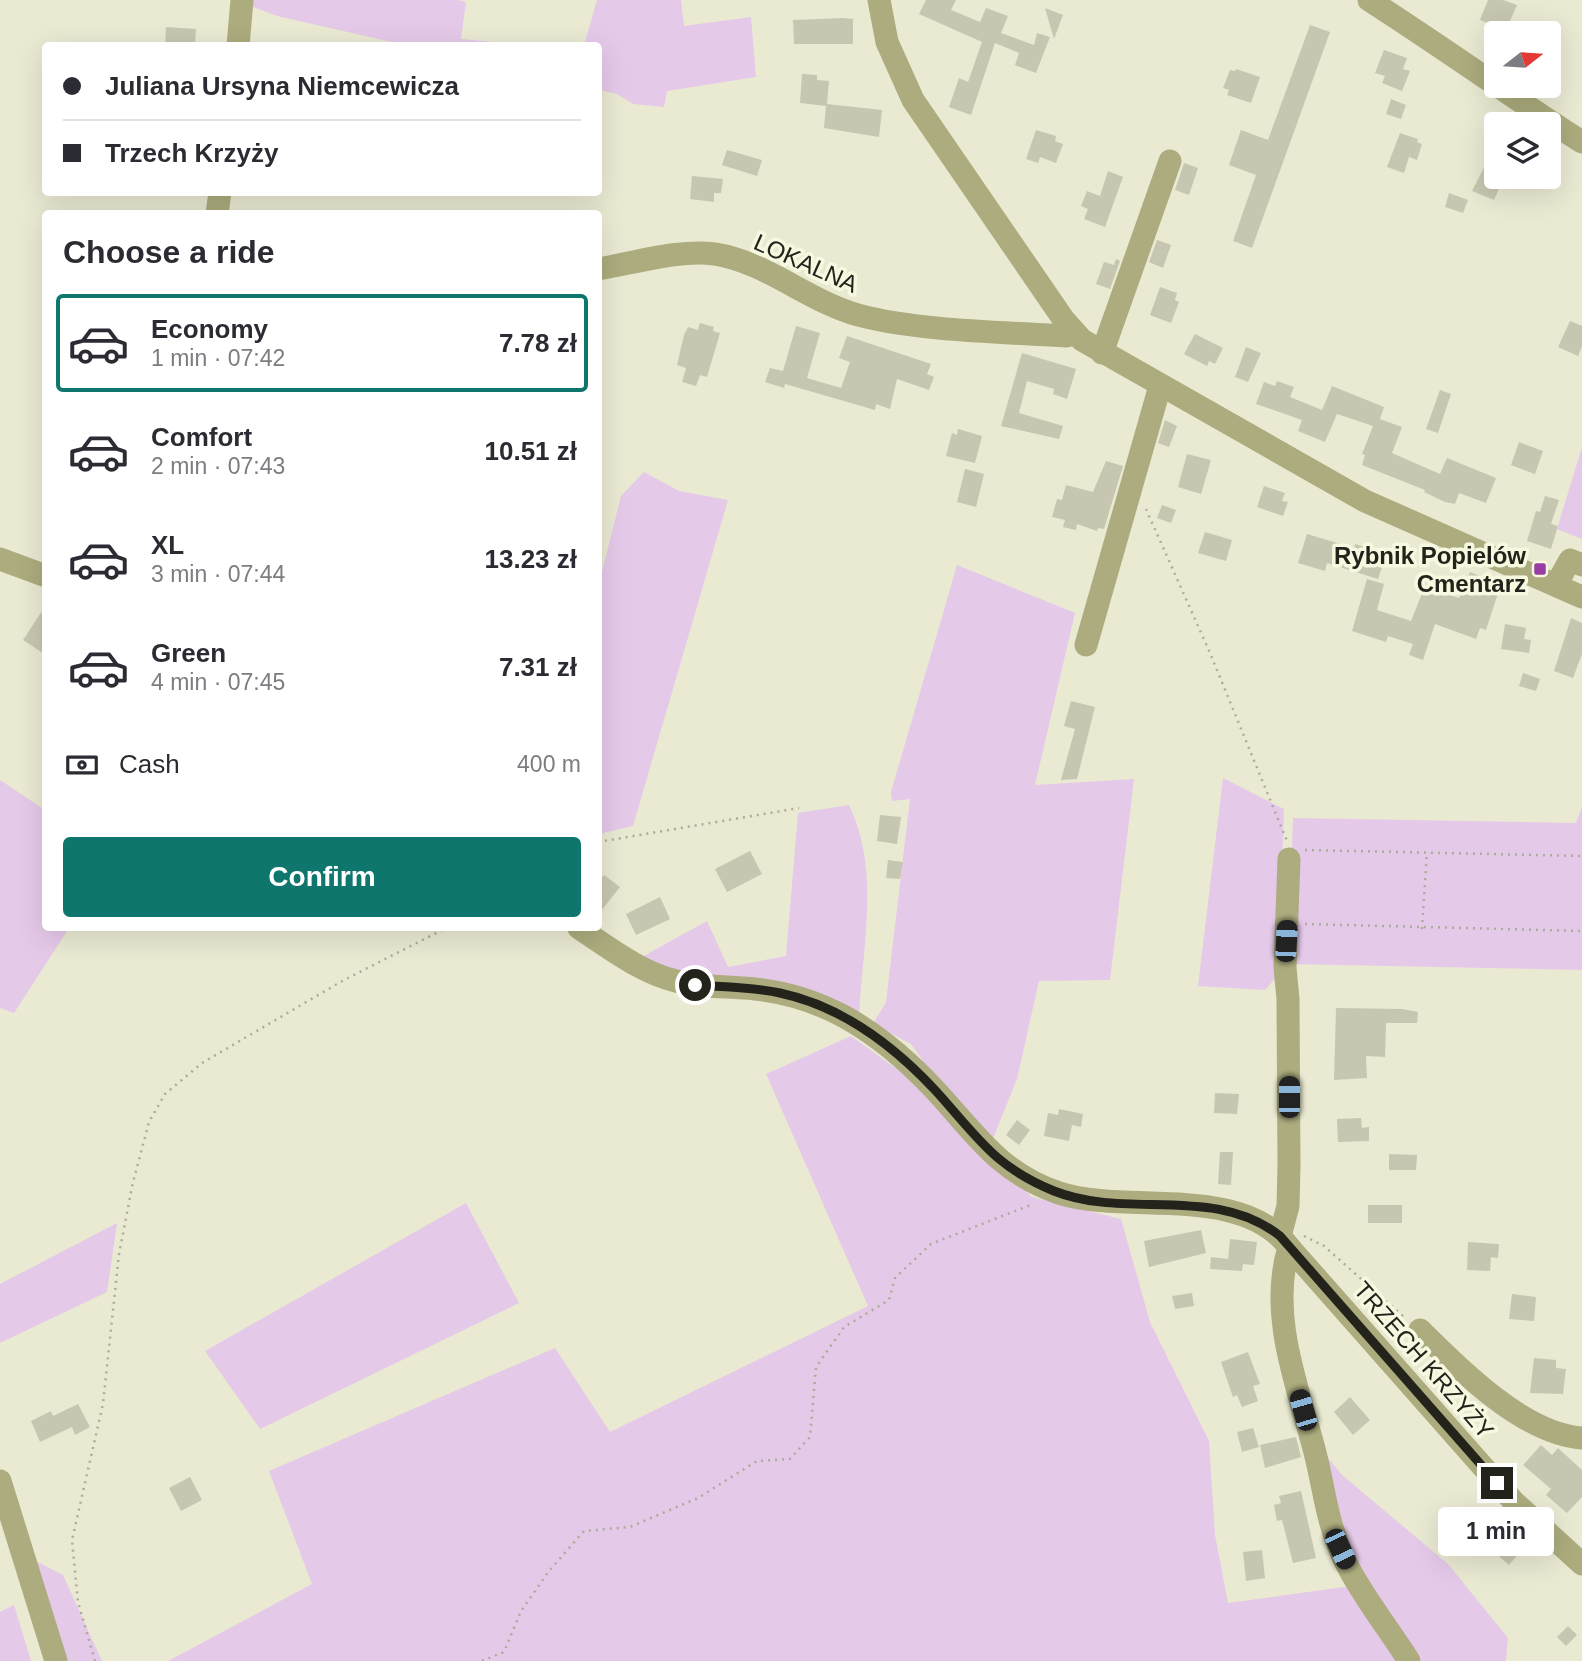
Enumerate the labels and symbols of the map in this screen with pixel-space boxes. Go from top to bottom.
north arrow [1484,21,1561,98]
street label: LOKALNA [750,228,862,298]
place label: Rybnik Popielów Cmentarz [1334,542,1526,597]
marker: Rybnik Popielów Cmentarz [1532,561,1548,577]
car [1275,919,1298,963]
route start [679,969,711,1001]
car [1279,1076,1300,1118]
street label: TRZECH KRZYŻY [1349,1276,1499,1444]
car [1288,1387,1319,1433]
route end [1481,1467,1513,1499]
callout: 1 min [1439,1508,1555,1556]
car [1322,1526,1359,1572]

